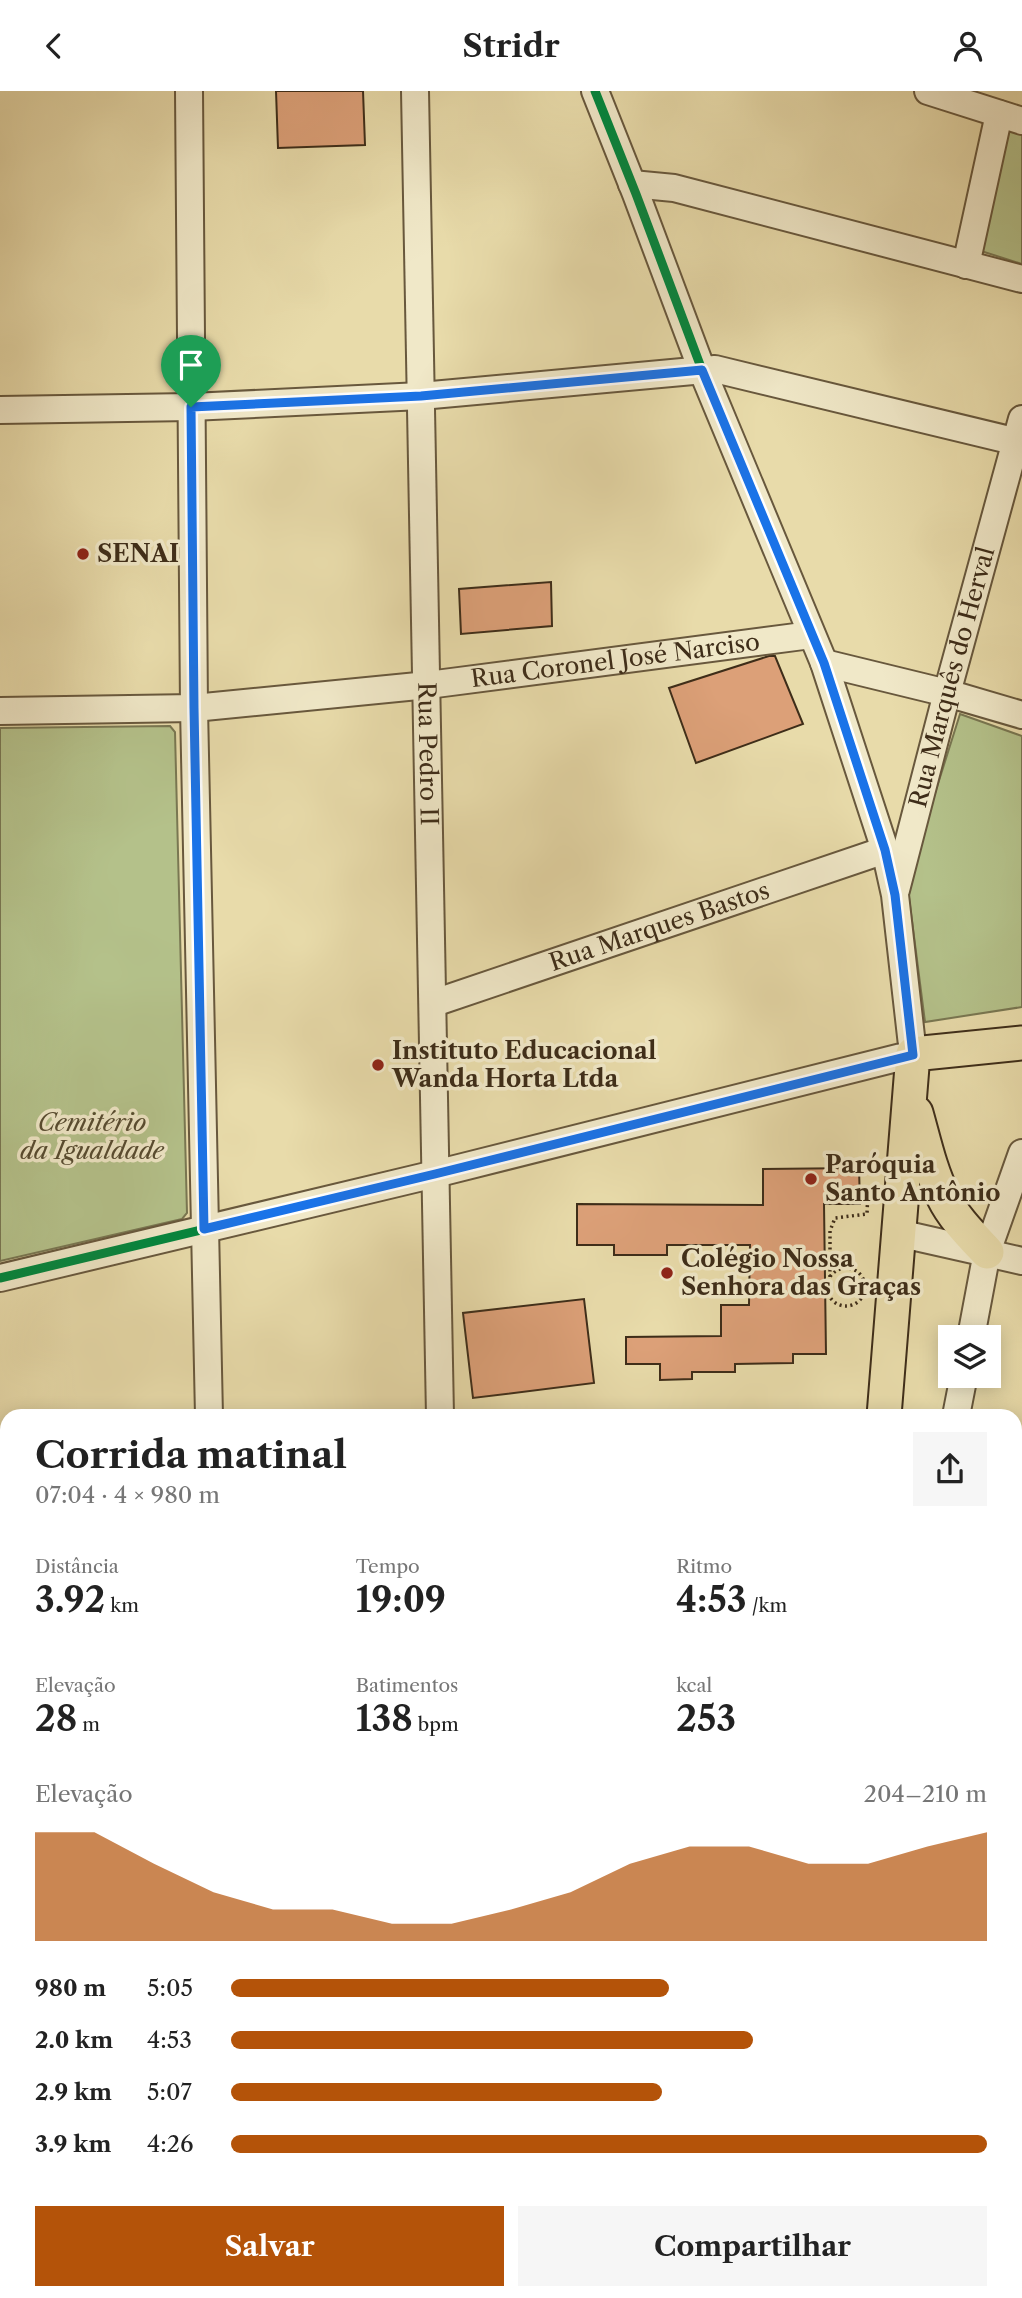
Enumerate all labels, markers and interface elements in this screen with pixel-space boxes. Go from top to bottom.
text: Stridr [462,26,560,65]
icon: back [35,27,73,65]
icon: person [949,27,987,65]
pin [161,335,221,407]
icon: arrive [172,346,210,384]
place label: SENAI [97,539,179,568]
street label: Rua Marquês do Herval [903,544,1000,811]
marker: SENAI [75,546,91,562]
street label: Rua Coronel José Narciso [469,627,761,693]
street label: Rua Pedro II [412,682,444,826]
street label: Rua Marques Bastos [545,875,773,977]
place label: Instituto Educacional Wanda Horta Ltda [391,1036,656,1093]
marker: Instituto Educacional Wanda Horta Ltda [370,1057,386,1073]
park label: Cemitério da Igualdade [20,1108,165,1165]
place label: Paróquia Santo Antônio [825,1150,1001,1207]
marker: Paróquia Santo Antônio [803,1171,819,1187]
place label: Colégio Nossa Senhora das Graças [681,1244,921,1301]
marker: Colégio Nossa Senhora das Graças [659,1265,675,1281]
map controls [938,1325,1001,1388]
button: layers [938,1325,1001,1388]
text: Corrida matinal [35,1431,347,1478]
button: share [913,1432,987,1506]
text: 07:04 · 4 × 980 m [35,1481,220,1509]
text: Distância [35,1555,119,1578]
text: Tempo [356,1555,420,1578]
text: Ritmo [676,1555,732,1578]
text: 3.92 [35,1578,105,1621]
text: 19:09 [356,1578,446,1621]
text: 4:53 [676,1578,747,1621]
text: km [105,1594,139,1617]
text: /km [747,1594,787,1617]
text: Elevação [35,1674,116,1697]
text: Batimentos [356,1674,458,1697]
text: kcal [676,1674,712,1697]
text: 28 [35,1697,77,1740]
text: 138 [356,1697,413,1740]
text: 253 [676,1697,736,1740]
text: m [77,1713,100,1736]
text: bpm [413,1713,459,1736]
text: Elevação [35,1780,133,1808]
text: 204–210 m [864,1780,987,1808]
text: 980 m [35,1974,106,2002]
text: 5:05 [147,1974,193,2002]
text: 2.0 km [35,2026,113,2054]
text: 4:53 [147,2026,192,2054]
text: 2.9 km [35,2078,112,2106]
text: 5:07 [147,2078,192,2106]
text: 3.9 km [35,2130,111,2158]
text: 4:26 [147,2130,193,2158]
button: Salvar [35,2206,504,2286]
button: Compartilhar [518,2206,987,2286]

